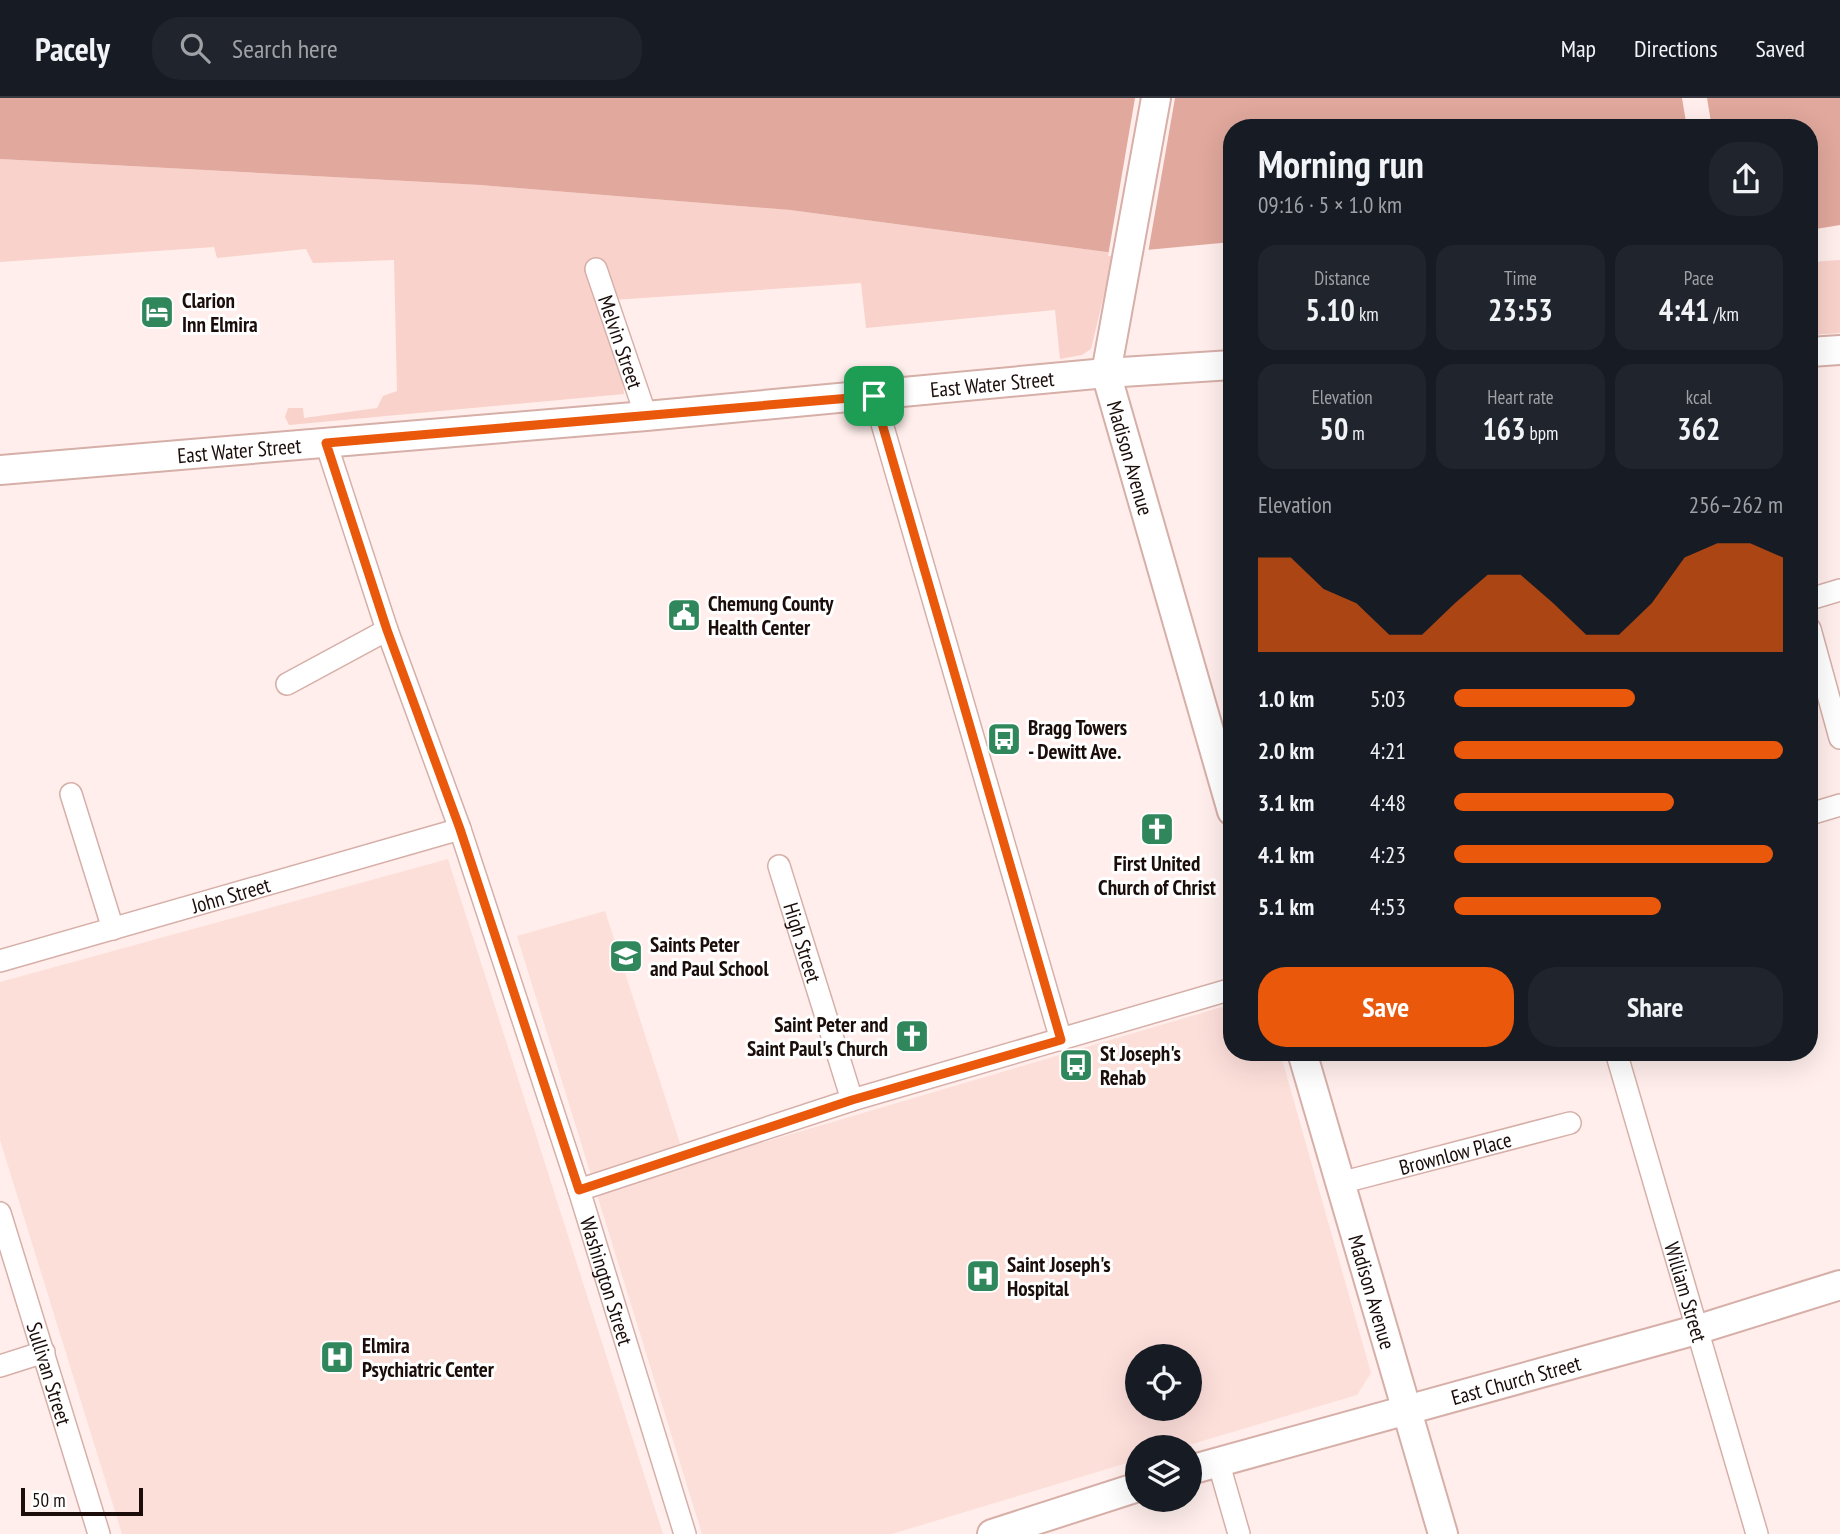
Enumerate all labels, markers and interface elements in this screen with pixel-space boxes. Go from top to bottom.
search box [152,17,642,80]
text: Pacely [35,27,110,70]
icon: search [176,29,214,67]
text: Search here [232,32,338,65]
text: Map [1561,33,1596,64]
text: Directions [1634,33,1718,64]
text: Saved [1756,33,1805,64]
text: Morning run [1258,139,1424,188]
button: share [1709,142,1783,216]
text: 09:16 · 5 × 1.0 km [1258,190,1402,219]
text: Distance [1314,266,1370,290]
text: Time [1504,266,1537,290]
text: Pace [1684,266,1714,290]
place label: Clarion Inn Elmira [182,287,258,338]
text: 5.10 [1306,290,1355,329]
text: 23:53 [1488,290,1553,329]
text: 4:41 [1659,290,1709,329]
street label: Melvin Street [592,292,649,392]
hotel icon: Clarion Inn Elmira [138,293,176,331]
text: km [1355,302,1379,326]
text: /km [1709,302,1739,326]
street label: East Water Street [929,364,1056,403]
pin [844,366,904,426]
icon: arrive [855,377,893,415]
text: Elevation [1312,385,1373,409]
text: Heart rate [1487,385,1554,409]
text: kcal [1686,385,1712,409]
street label: Madison Avenue [1101,398,1160,518]
text: 50 [1320,409,1348,448]
text: 163 [1483,409,1526,448]
text: 362 [1677,409,1720,448]
text: m [1348,421,1365,445]
text: bpm [1526,421,1558,445]
street label: East Water Street [176,431,302,469]
text: Elevation [1258,490,1332,519]
text: 256–262 m [1689,490,1783,519]
place label: Chemung County Health Center [708,590,834,641]
public building icon: Chemung County Health Center [665,596,703,634]
text: 1.0 km [1258,684,1314,713]
text: 5:03 [1370,684,1406,713]
place label: Bragg Towers - Dewitt Ave. [1028,714,1127,765]
bus stop icon: Bragg Towers - Dewitt Ave. [985,720,1023,758]
text: 2.0 km [1258,736,1314,765]
text: 4:21 [1370,736,1406,765]
text: 3.1 km [1258,788,1314,817]
text: 4:48 [1370,788,1406,817]
church icon: First United Church of Christ [1138,810,1176,848]
text: 4.1 km [1258,840,1314,869]
text: 4:23 [1370,840,1406,869]
place label: First United Church of Christ [1098,850,1216,901]
street label: John Street [187,871,273,919]
text: 5.1 km [1258,892,1314,921]
text: 4:53 [1370,892,1406,921]
street label: High Street [778,899,828,986]
place label: Saints Peter and Paul School [650,931,769,982]
school or university icon: Saints Peter and Paul School [607,937,645,975]
button: Save [1258,967,1514,1047]
button: Share [1528,967,1783,1047]
place label: Saint Peter and Saint Paul's Church [747,1011,888,1062]
church icon: Saint Peter and Saint Paul's Church [893,1017,931,1055]
place label: St Joseph's Rehab [1100,1040,1181,1091]
bus stop icon: St Joseph's Rehab [1057,1046,1095,1084]
street label: Brownlow Place [1396,1125,1514,1181]
street label: Washington Street [575,1214,640,1349]
street label: Madison Avenue [1343,1232,1402,1352]
street label: William Street [1659,1239,1714,1345]
place label: Saint Joseph's Hospital [1007,1251,1111,1302]
hospital icon: Saint Joseph's Hospital [964,1257,1002,1295]
street label: Sullivan Street [21,1319,78,1429]
place label: Elmira Psychiatric Center [362,1332,495,1383]
hospital icon: Elmira Psychiatric Center [318,1338,356,1376]
map controls [1125,1344,1202,1512]
button: locate [1125,1344,1202,1421]
street label: East Church Street [1448,1349,1584,1411]
button: layers [1125,1435,1202,1512]
scale bar [21,1485,144,1517]
text: 50 m [32,1488,66,1512]

